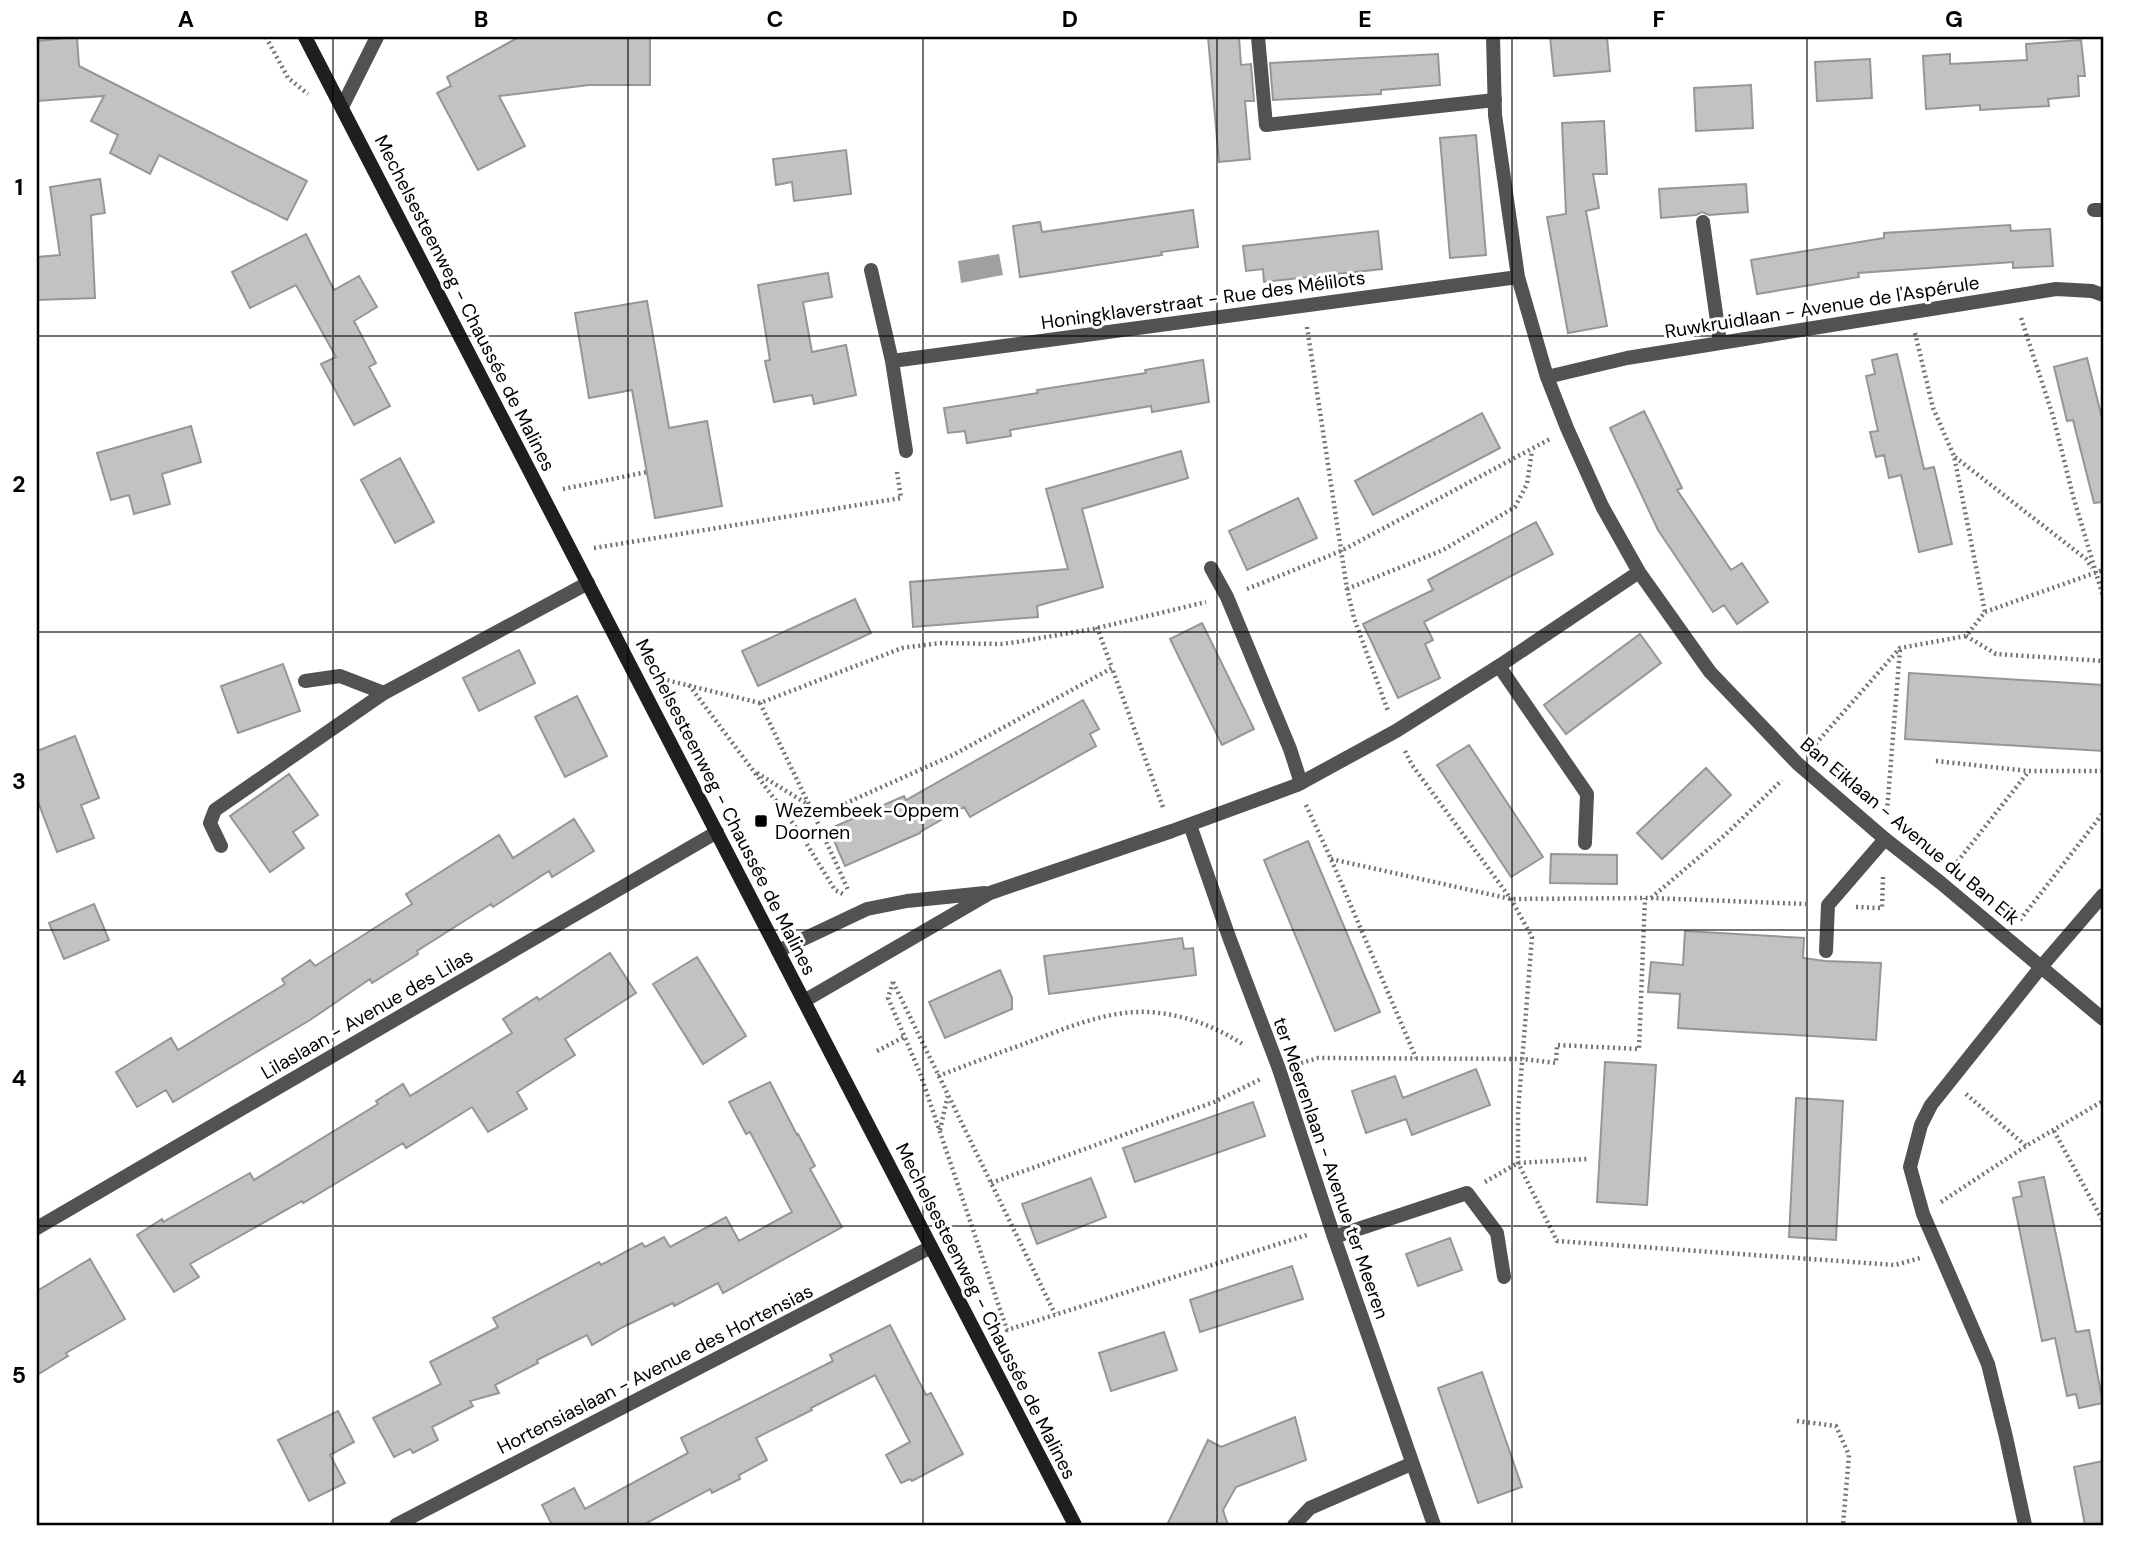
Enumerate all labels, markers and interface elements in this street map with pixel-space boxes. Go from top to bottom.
text: A [178,4,194,34]
text: B [474,4,488,34]
text: C [767,4,783,34]
text: D [1062,4,1078,34]
text: E [1358,4,1372,34]
text: F [1653,4,1666,34]
text: G [1945,4,1963,34]
street label: Mechelsesteenweg - Chaussée de Malines [369,131,561,475]
text: 1 [15,172,23,202]
street label: Honingklaverstraat - Rue des Mélilots [1039,265,1367,335]
street label: Ruwkruidlaan - Avenue de l'Aspérule [1663,270,1981,344]
text: 2 [12,469,26,499]
street label: Mechelsesteenweg - Chaussée de Malines [630,635,822,979]
street label: Ban Eiklaan - Avenue du Ban Eik [1795,732,2025,930]
text: 3 [12,766,26,796]
place label: Wezembeek-Oppem Doornen [775,798,959,845]
marker: Wezembeek-Oppem Doornen [753,813,769,829]
street label: Lilaslaan - Avenue des Lilas [257,943,477,1085]
street label: ter Meerenlaan - Avenue ter Meeren [1267,1014,1395,1322]
text: 4 [12,1063,27,1093]
street label: Mechelsesteenweg - Chaussée de Malines [890,1139,1082,1483]
street label: Hortensiaslaan - Avenue des Hortensias [493,1278,817,1460]
text: 5 [12,1360,26,1390]

